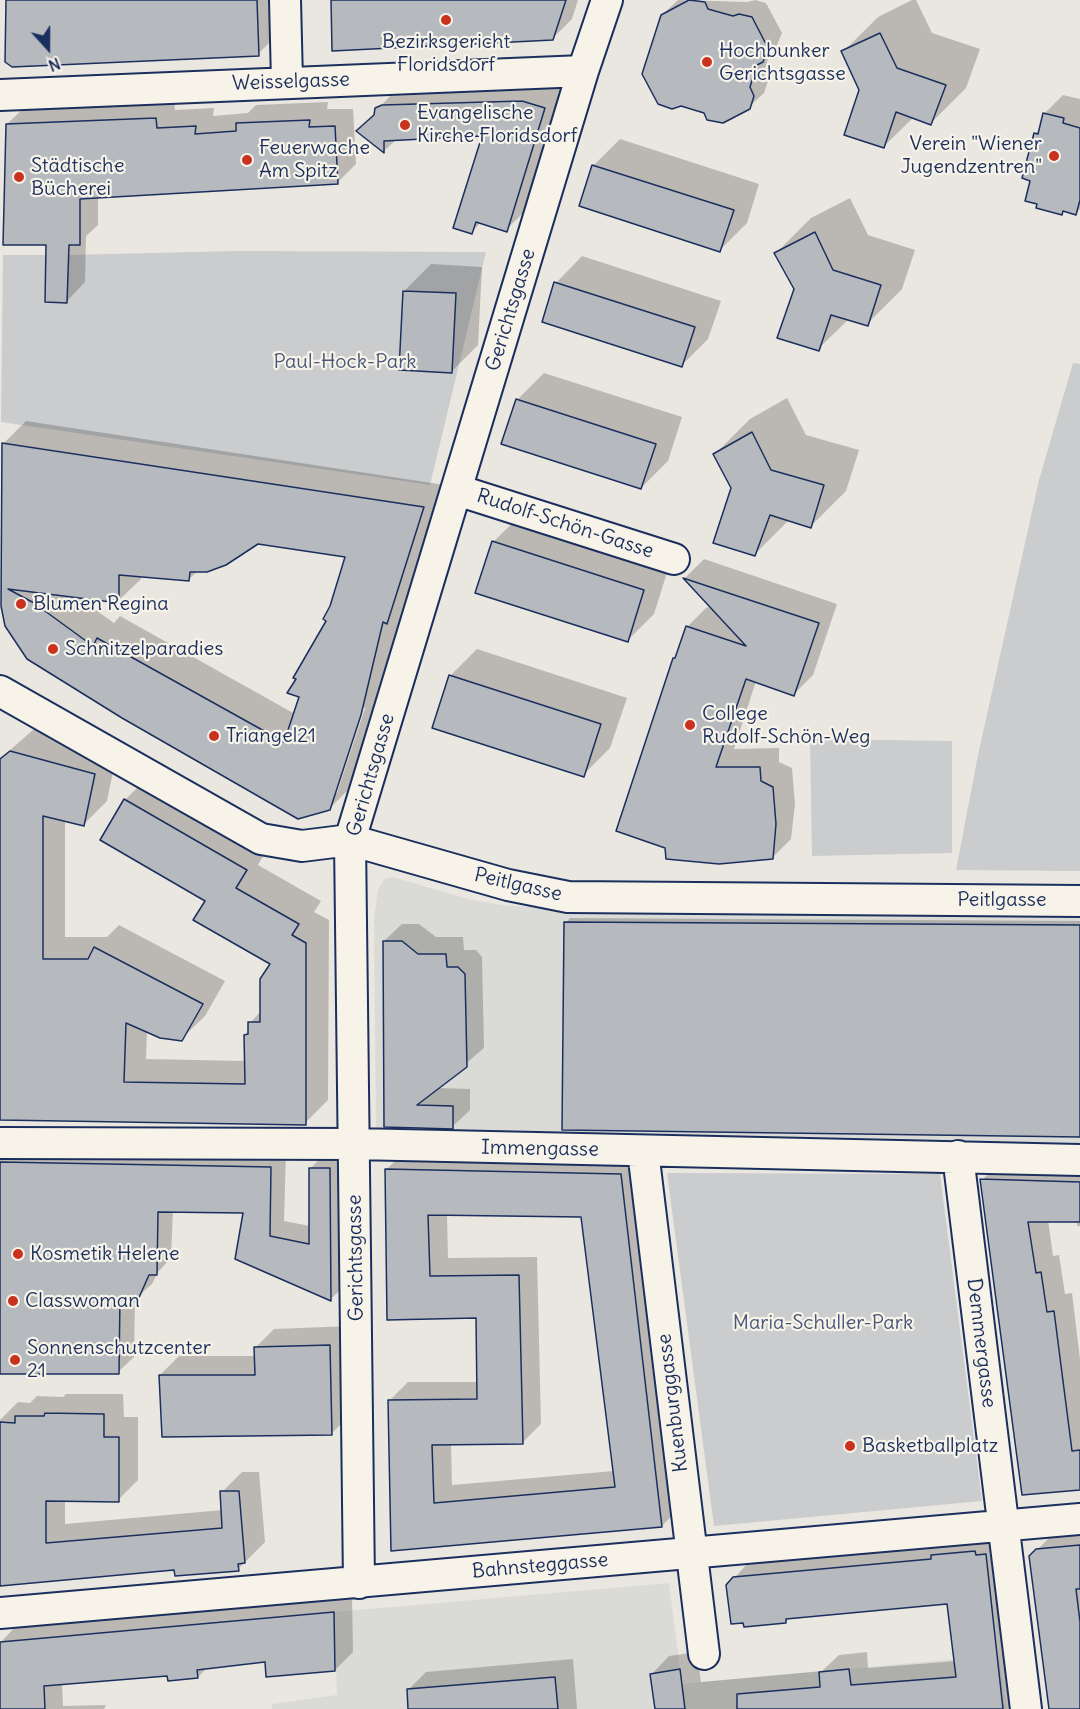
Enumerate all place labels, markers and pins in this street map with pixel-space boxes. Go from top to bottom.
marker: Bezirksgericht Floridsdorf [439,13,453,27]
place label: Bezirksgericht Floridsdorf [382,30,510,77]
place label: Hochbunker Gerichtsgasse [719,39,846,86]
marker: Hochbunker Gerichtsgasse [700,55,714,69]
place label: Evangelische Kirche Floridsdorf [417,101,577,148]
marker: Evangelische Kirche Floridsdorf [398,118,412,132]
place label: Verein "Wiener Jugendzentren" [900,132,1042,179]
place label: Feuerwache Am Spitz [259,136,370,183]
marker: Verein "Wiener Jugendzentren" [1047,149,1061,163]
marker: Feuerwache Am Spitz [240,153,254,167]
place label: Städtische Bücherei [31,154,124,201]
marker: Städtische Bücherei [12,170,26,184]
place label: Blumen Regina [33,592,169,616]
marker: Blumen Regina [14,597,28,611]
place label: Schnitzelparadies [65,637,223,661]
marker: Schnitzelparadies [46,642,60,656]
place label: College Rudolf-Schön-Weg [702,702,870,749]
marker: College Rudolf-Schön-Weg [683,718,697,732]
place label: Triangel21 [226,724,316,748]
marker: Triangel21 [207,729,221,743]
place label: Kosmetik Helene [30,1242,180,1266]
marker: Kosmetik Helene [11,1247,25,1261]
place label: Classwoman [25,1289,140,1313]
marker: Classwoman [6,1294,20,1308]
place label: Sonnenschutzcenter 21 [27,1336,211,1383]
marker: Sonnenschutzcenter 21 [8,1353,22,1367]
place label: Basketballplatz [862,1434,998,1458]
marker: Basketballplatz [843,1439,857,1453]

